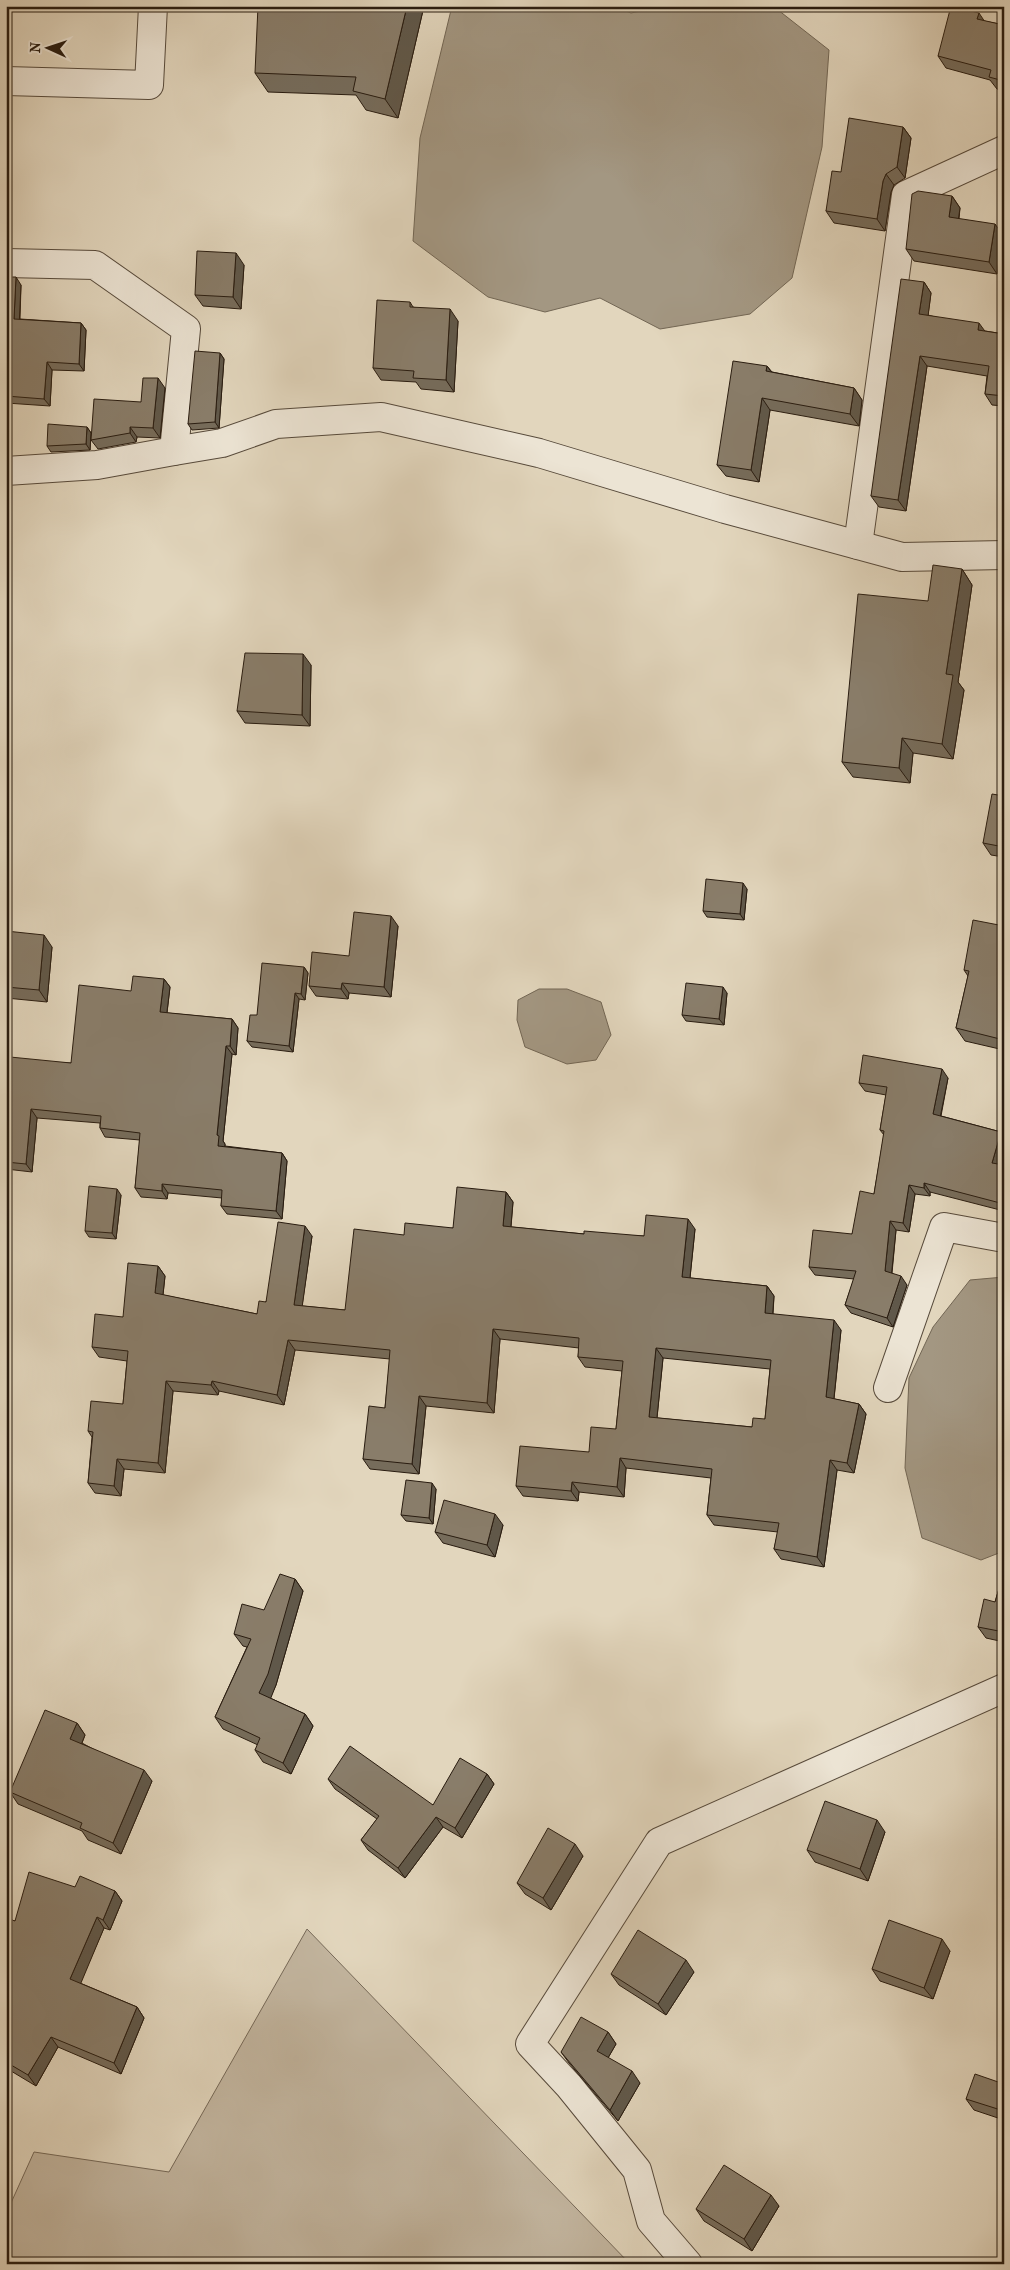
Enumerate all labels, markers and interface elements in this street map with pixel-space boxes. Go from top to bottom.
north arrow [22,22,72,72]
text: N [27,41,44,53]

